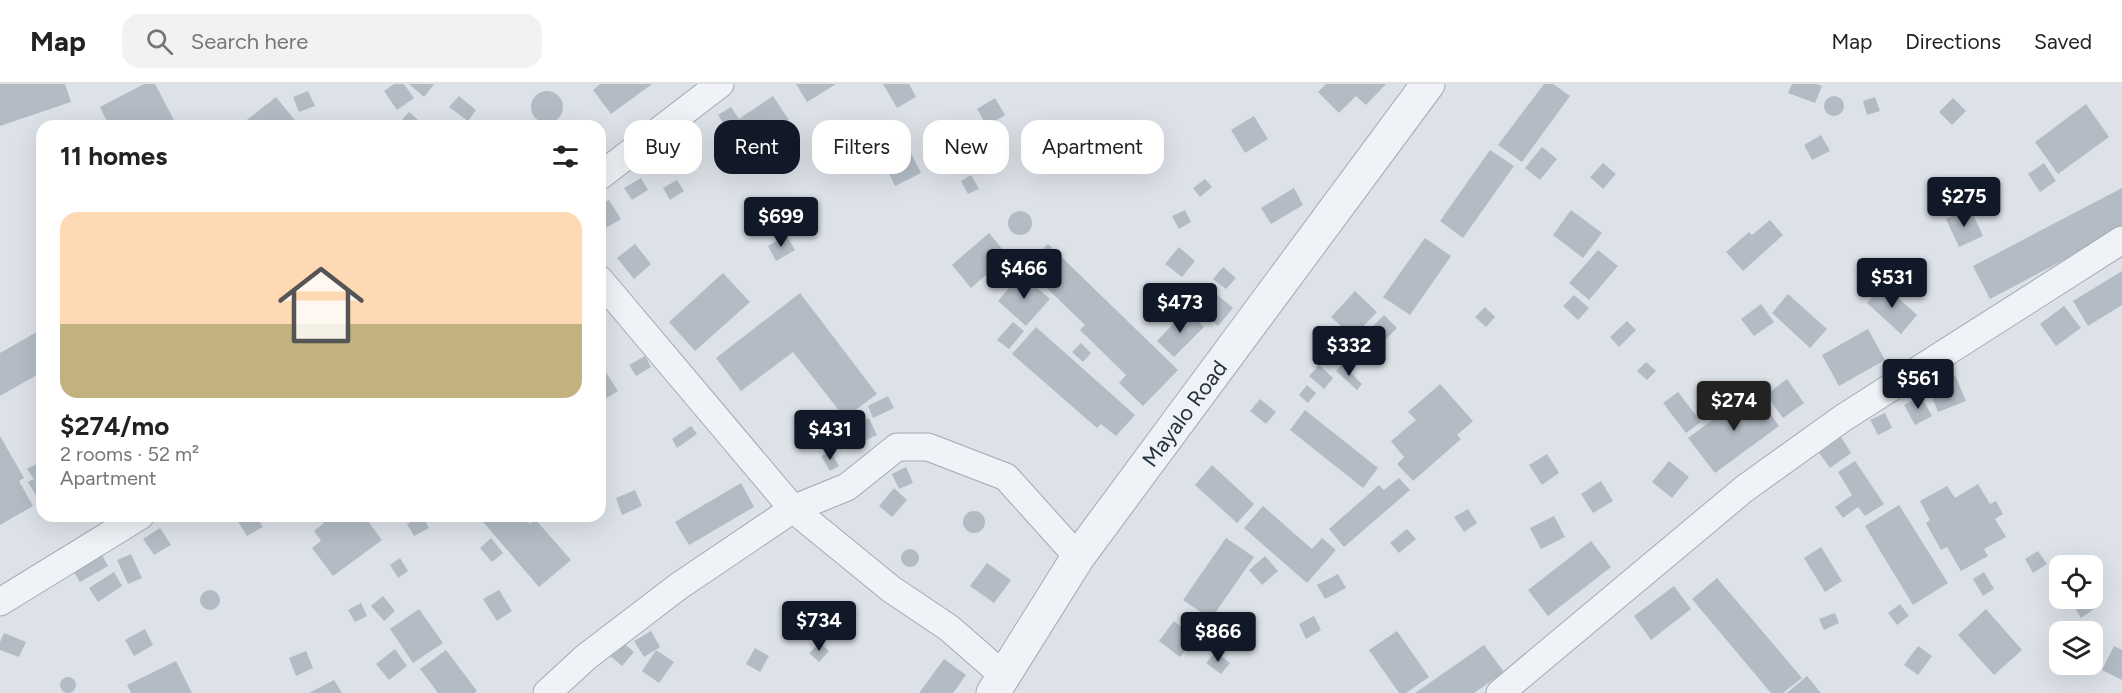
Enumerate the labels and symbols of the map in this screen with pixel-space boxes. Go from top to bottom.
pin: $275 [1928,177,2000,228]
pin: $699 [745,197,817,248]
pin: $466 [988,249,1060,300]
pin: $531 [1856,258,1928,309]
pin: $473 [1144,283,1216,334]
pin: $332 [1313,326,1385,377]
street label: Mayalo Road [1136,355,1233,472]
pin: $561 [1882,359,1954,410]
pin: $274 [1698,381,1770,432]
pin: $431 [794,410,866,461]
pin: $734 [783,601,855,652]
pin: $866 [1182,612,1254,663]

